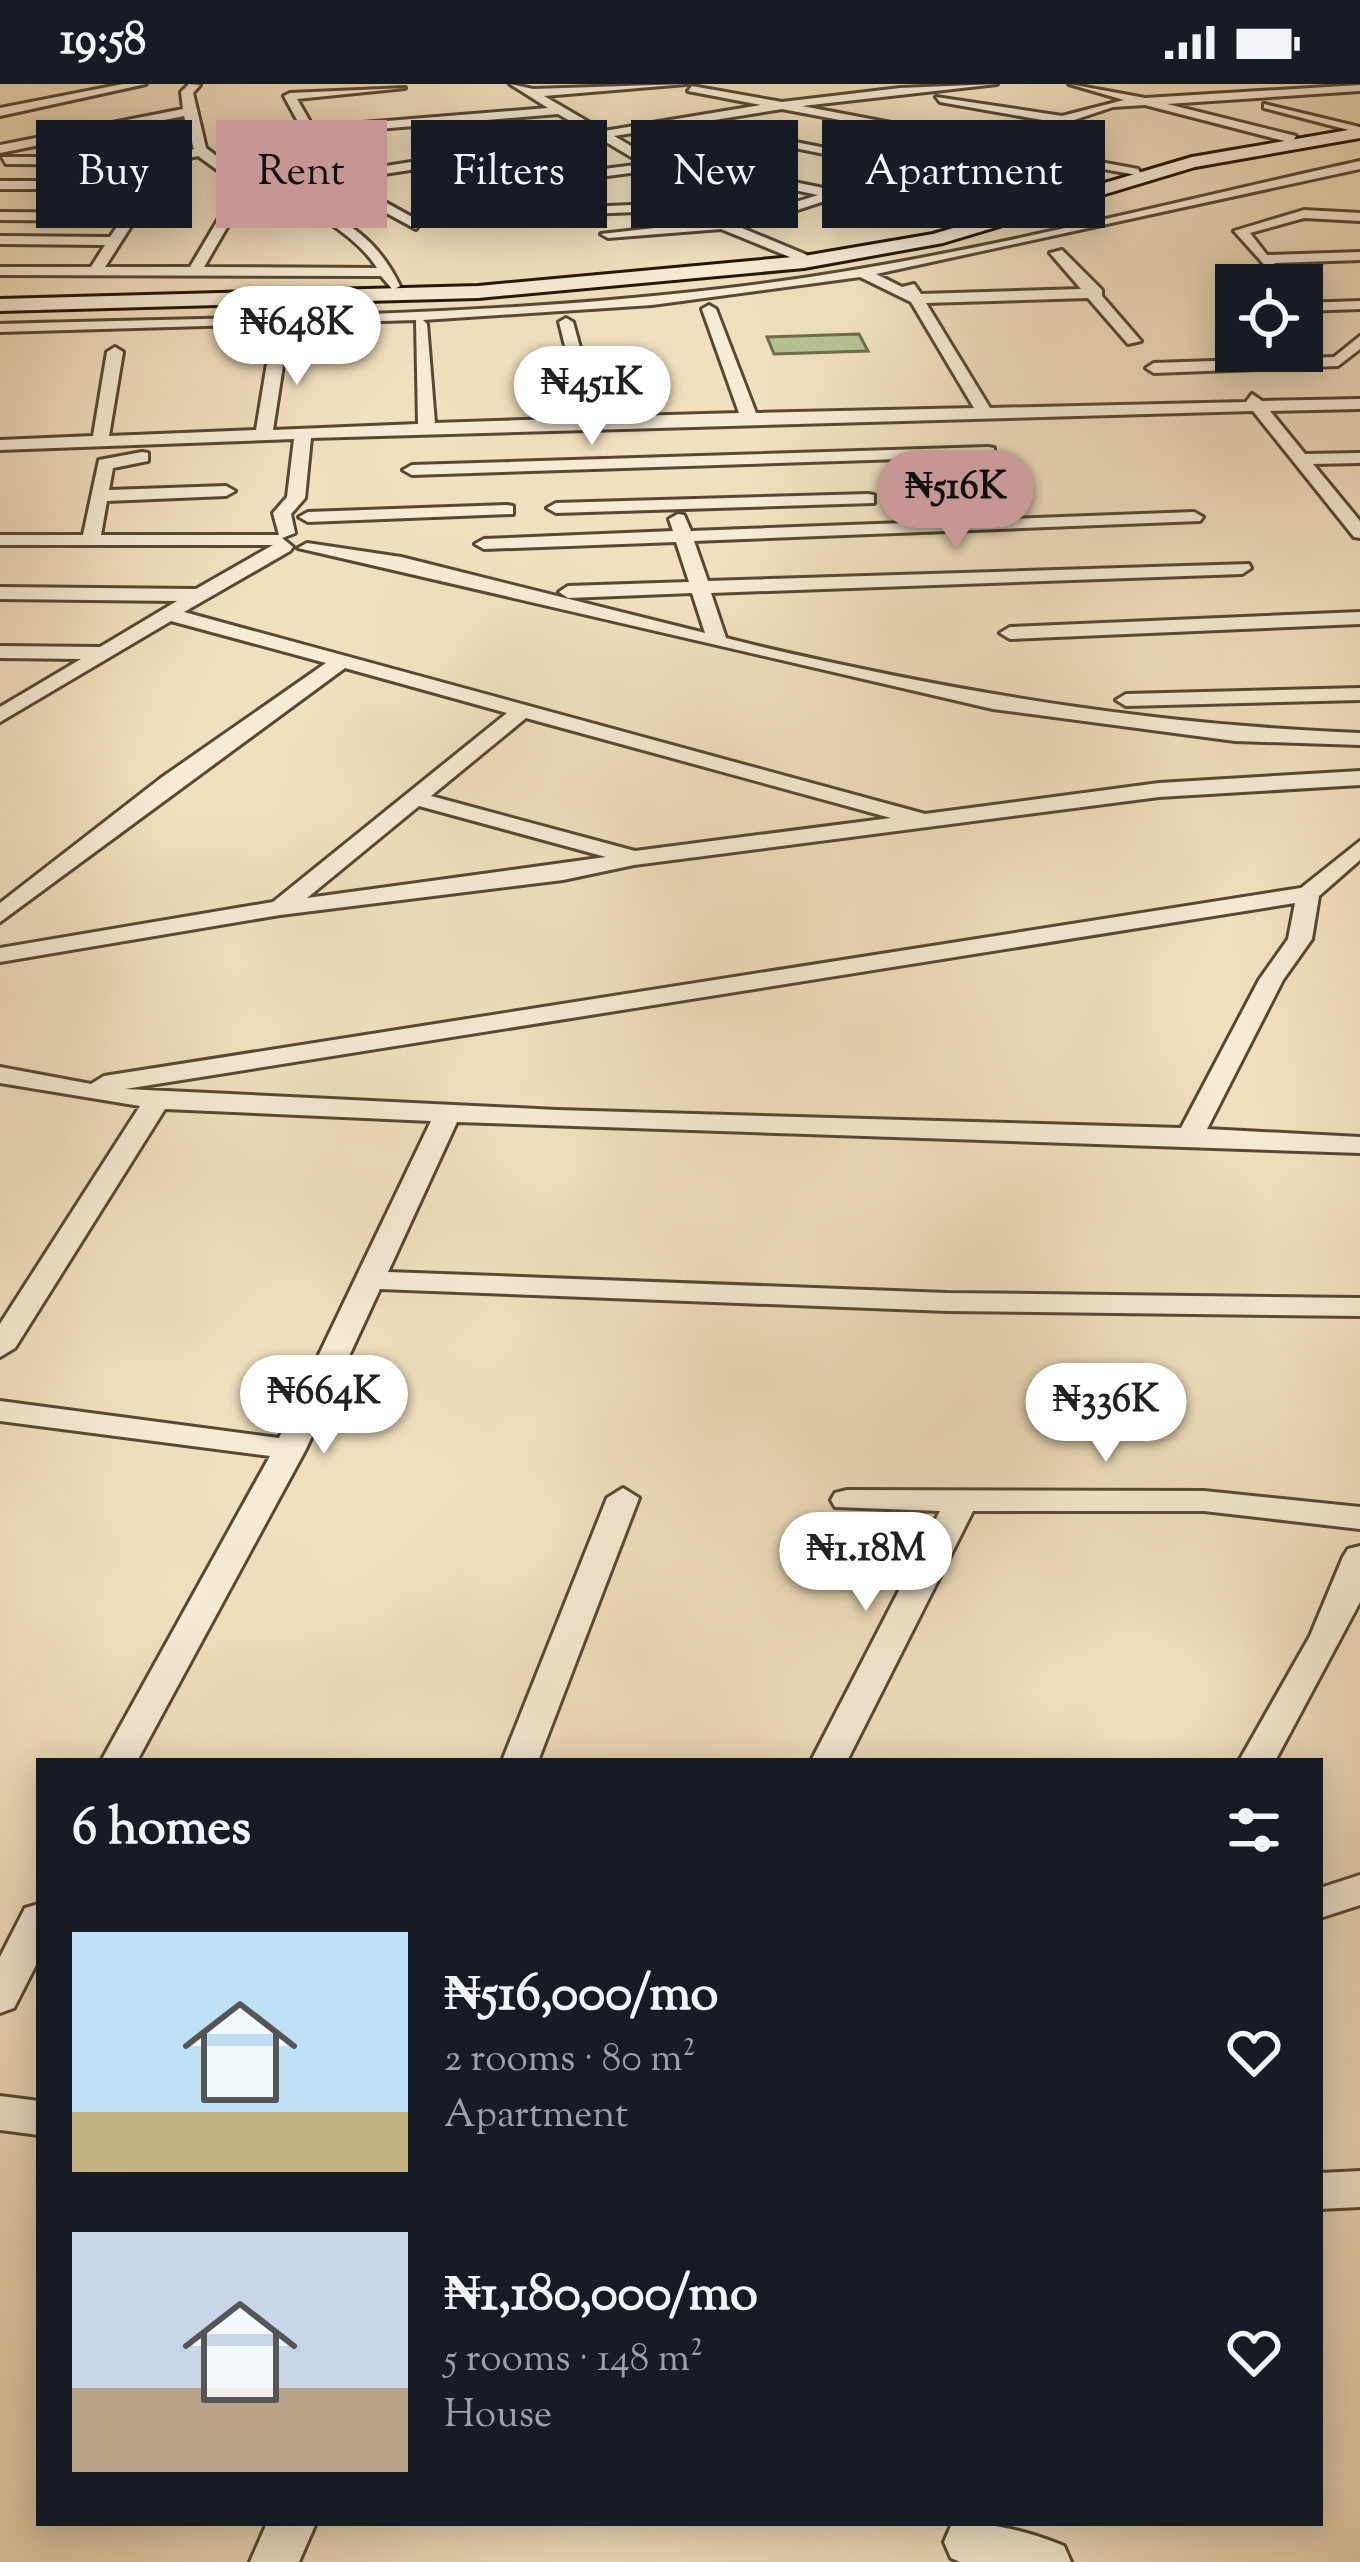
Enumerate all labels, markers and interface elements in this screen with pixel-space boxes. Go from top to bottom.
text: 19:58 [60,10,146,75]
chip: Buy [36,120,192,228]
chip: Rent [216,120,387,228]
chip: Filters [411,120,607,228]
chip: New [631,120,798,228]
chip: Apartment [822,120,1105,228]
map controls [1215,264,1323,372]
button: locate [1215,264,1323,372]
pin: ₦648K [213,286,381,388]
text: ₦648K [240,297,354,353]
pin: ₦451K [508,346,676,448]
text: ₦451K [541,357,643,413]
pin: ₦516K [872,450,1040,552]
text: ₦516K [905,461,1007,517]
pin: ₦664K [240,1355,408,1457]
pin: ₦336K [1022,1363,1190,1465]
text: ₦664K [267,1366,381,1422]
text: ₦336K [1053,1374,1159,1430]
pin: ₦1.18M [768,1512,964,1614]
text: ₦1.18M [806,1523,926,1579]
text: 6 homes [72,1794,251,1867]
icon: filters [1221,1797,1287,1863]
text: ₦516,000/mo [444,1960,718,2033]
icon: home [168,1980,312,2124]
icon: heart [1221,2019,1287,2085]
text: 2 rooms · 80 m² [444,2033,696,2089]
text: Apartment [444,2089,628,2145]
text: ₦1,180,000/mo [444,2260,758,2333]
icon: home [168,2280,312,2424]
icon: heart [1221,2319,1287,2385]
text: 5 rooms · 148 m² [444,2333,703,2389]
text: House [444,2389,552,2445]

